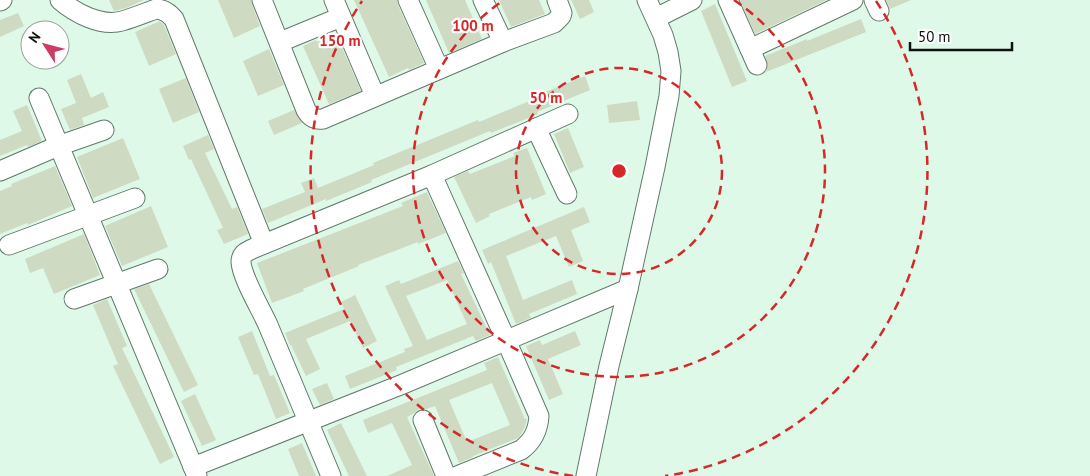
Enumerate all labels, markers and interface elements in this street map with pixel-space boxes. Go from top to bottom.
text: 100 m [452,16,494,35]
north arrow [20,20,70,70]
scale bar [910,20,1012,52]
text: 50 m [918,27,951,46]
text: N [24,28,44,46]
text: 150 m [319,31,361,50]
text: 50 m [530,88,562,107]
centre of rings [610,162,628,180]

